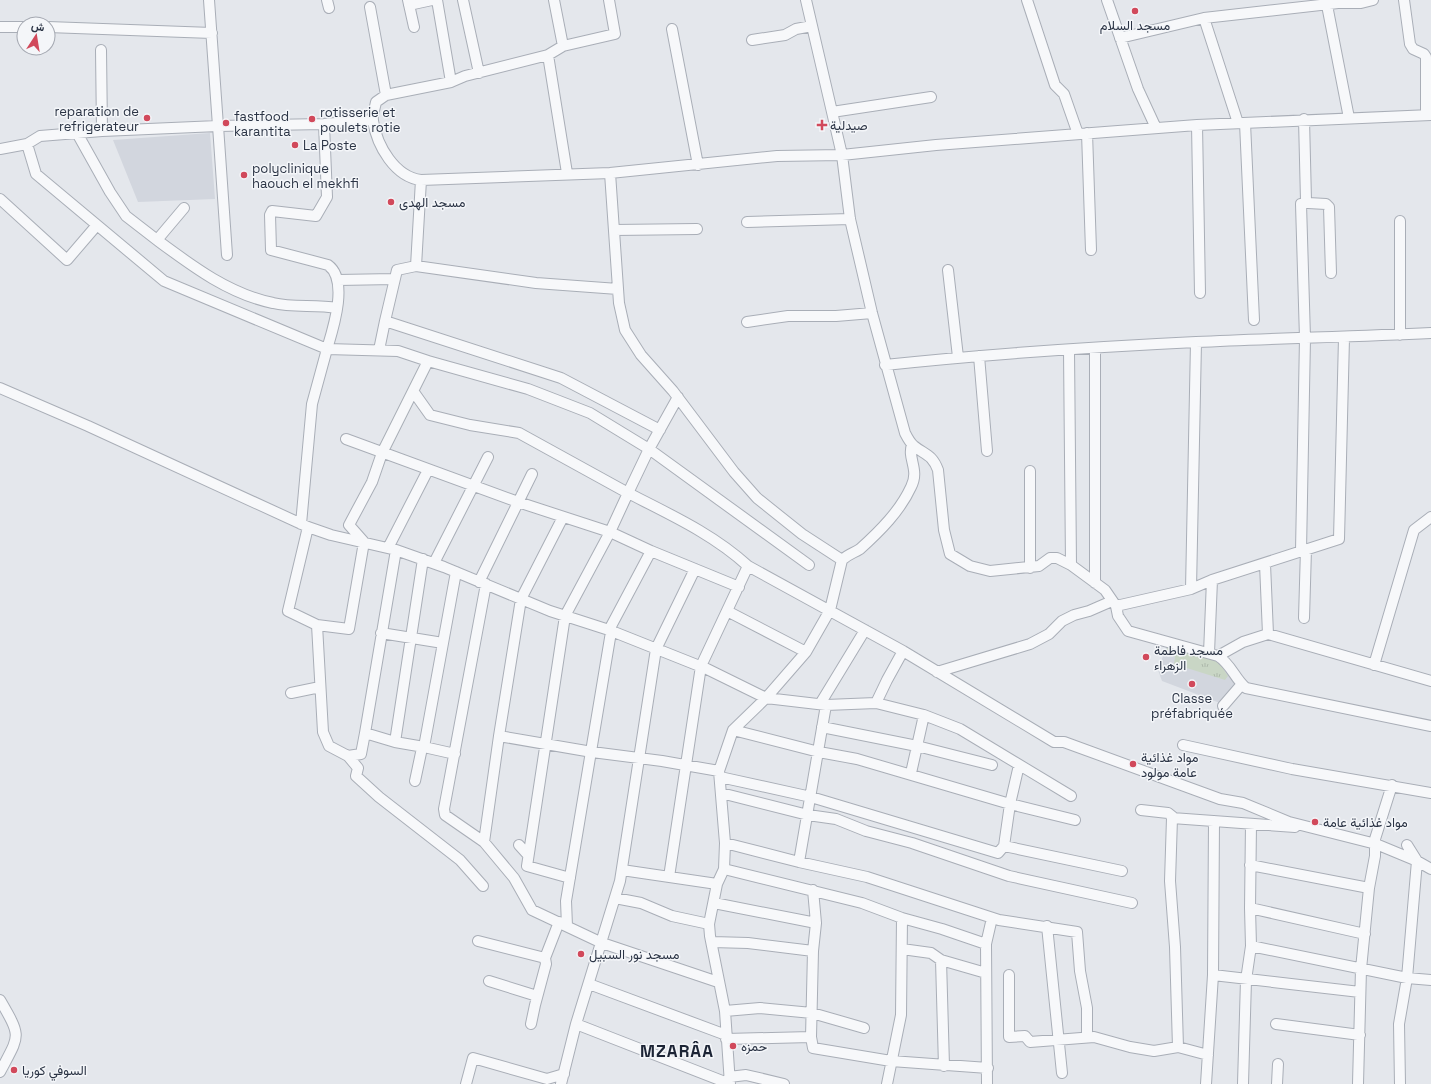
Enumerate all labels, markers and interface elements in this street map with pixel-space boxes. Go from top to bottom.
marker: مسجد السلام [1130,6,1140,16]
north arrow [16,16,56,56]
place label: مسجد السلام [1100,17,1170,34]
text: ش [30,18,46,34]
place label: reparation de refrigerateur [54,103,139,135]
place label: rotisserie et poulets rotie [320,104,400,136]
place label: fastfood karantita [234,108,291,140]
marker: reparation de refrigerateur [142,113,152,123]
marker: rotisserie et poulets rotie [307,114,317,124]
place label: صيدلية [830,117,868,134]
marker: fastfood karantita [221,118,231,128]
marker: صيدلية [817,120,827,130]
place label: La Poste [303,137,357,154]
marker: La Poste [290,140,300,150]
place label: polyclinique haouch el mekhfi [252,160,359,192]
marker: polyclinique haouch el mekhfi [239,170,249,180]
place label: مسجد الهدى [399,194,465,211]
marker: مسجد الهدى [386,197,396,207]
place label: مسجد فاطمة الزهراء [1154,642,1223,674]
marker: مسجد فاطمة الزهراء [1141,652,1151,662]
marker: Classe préfabriquée [1187,679,1197,689]
place label: Classe préfabriquée [1151,690,1233,722]
place label: مواد غذائية عامة مولود [1141,749,1199,781]
marker: مواد غذائية عامة مولود [1128,759,1138,769]
place label: مواد غذائية عامة [1323,814,1408,831]
marker: مواد غذائية عامة [1310,817,1320,827]
place label: مسجد نور السبيل [589,946,679,963]
marker: مسجد نور السبيل [576,949,586,959]
place label: حمزه [741,1038,768,1055]
district label: MZARÂA [640,1040,714,1062]
marker: حمزه [728,1041,738,1051]
place label: السوفي كوريا [22,1062,87,1081]
marker: السوفي كوريا [9,1065,19,1075]

